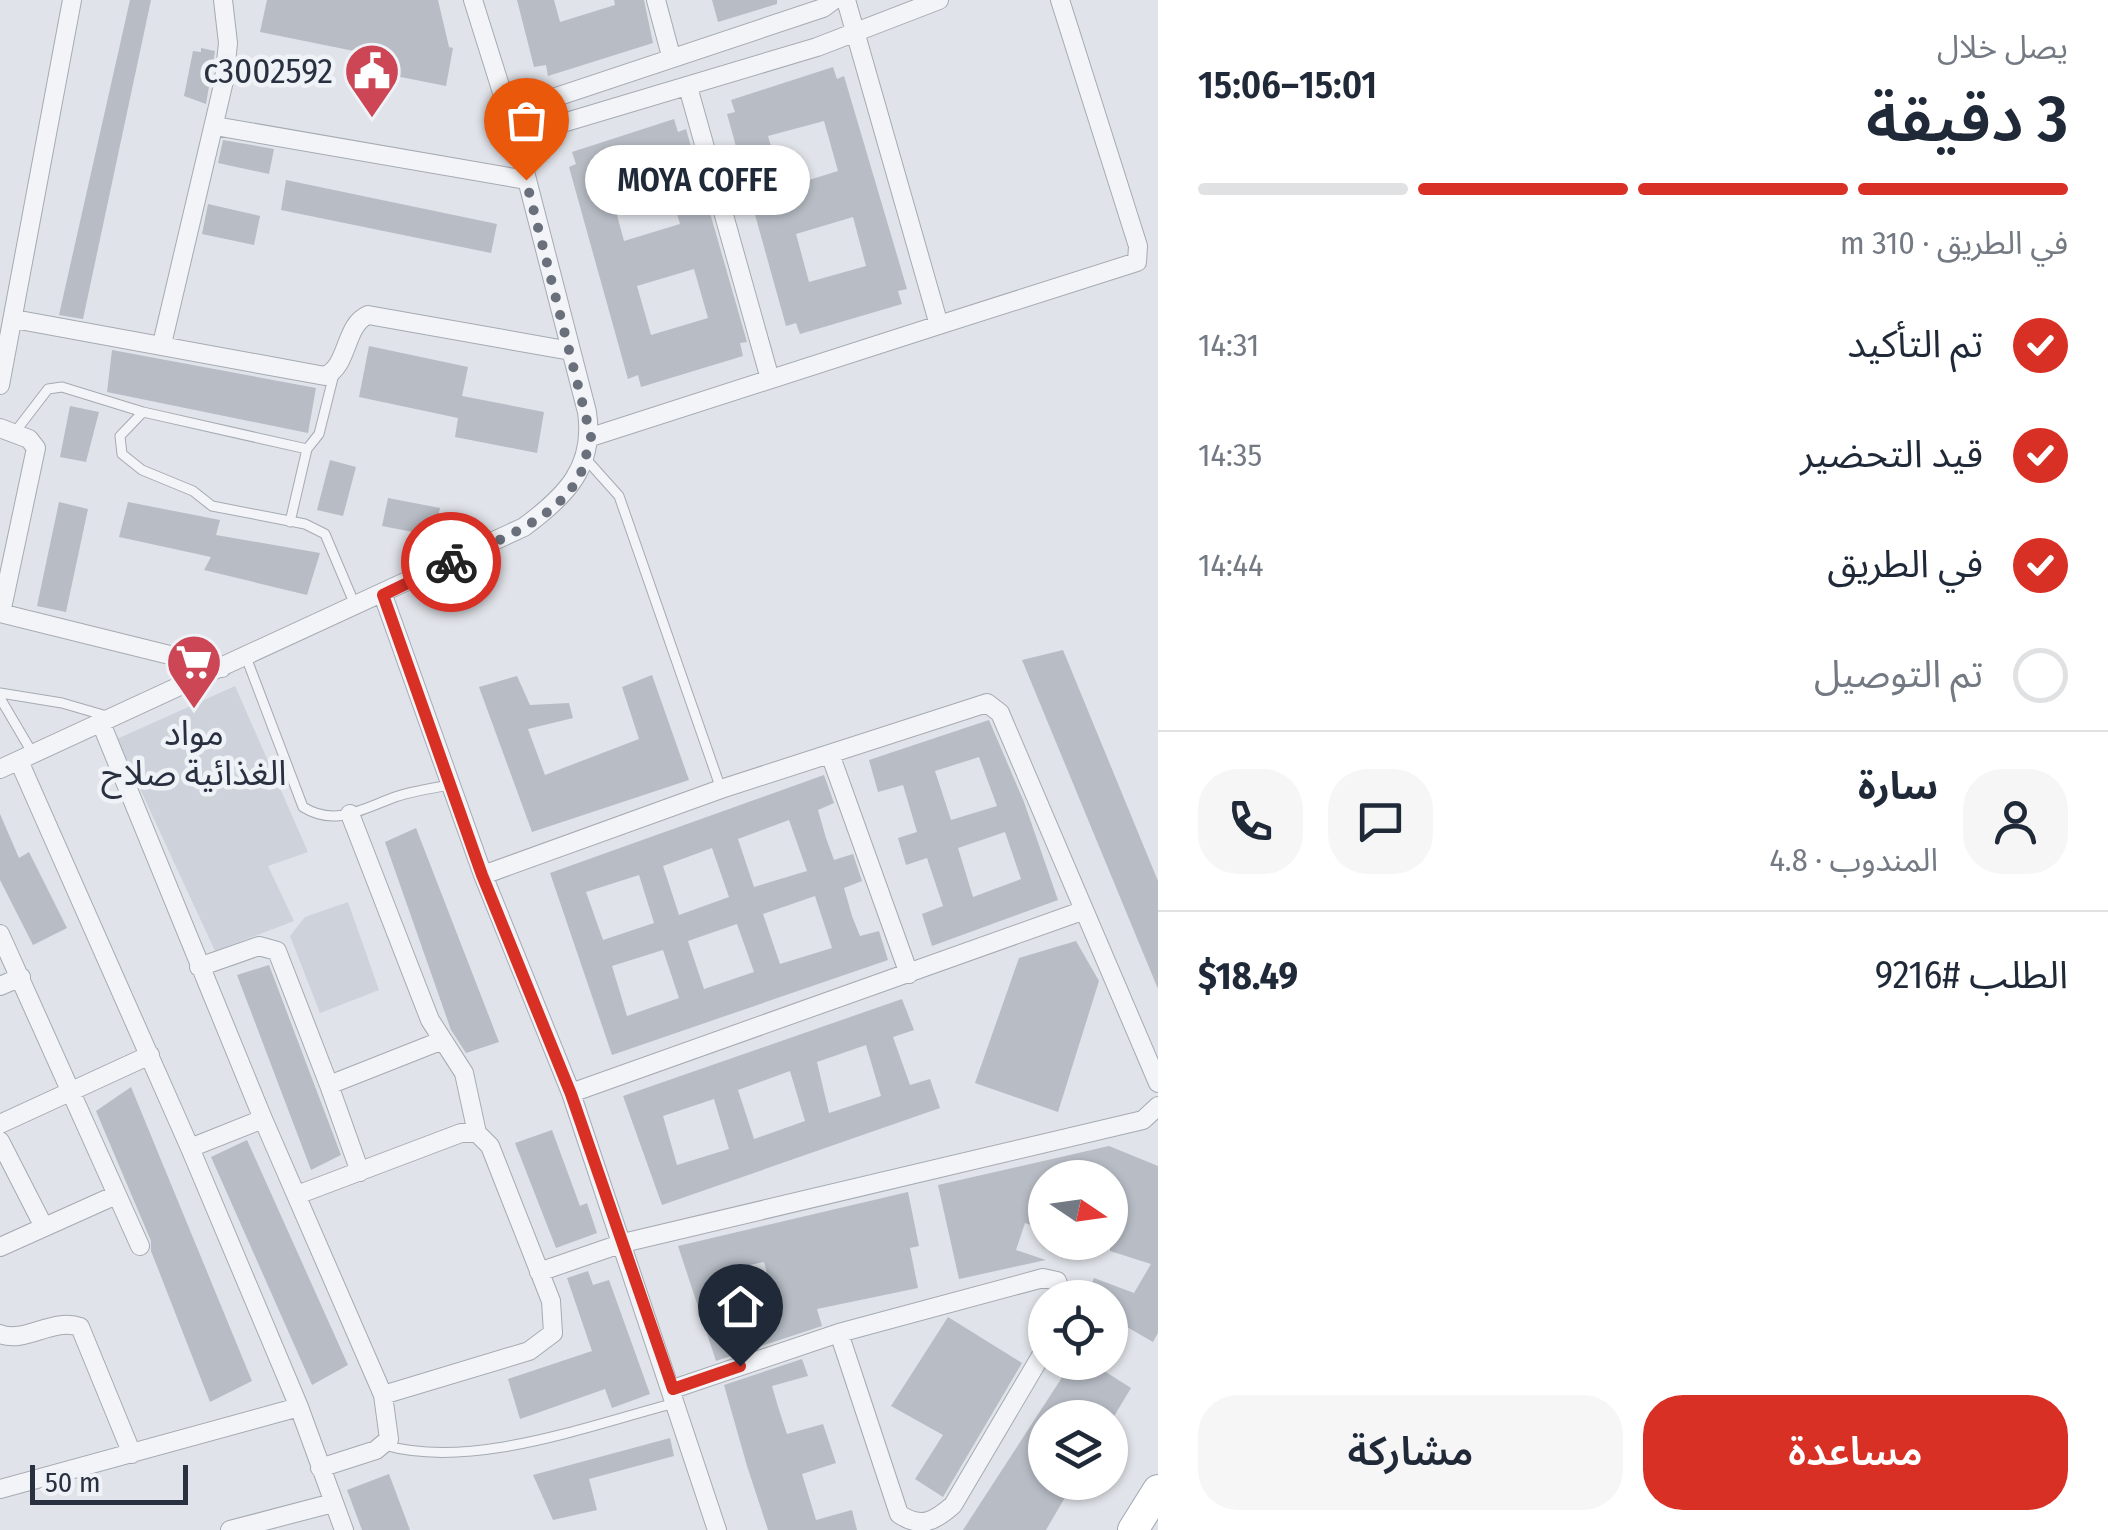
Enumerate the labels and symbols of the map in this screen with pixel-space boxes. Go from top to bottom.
public building icon: c3002592 [342,41,402,120]
place label: c3002592 [203,50,333,92]
pin [484,78,569,181]
callout: MOYA COFFE [586,145,811,215]
courier [401,512,501,612]
supermarket icon: مواد الغذائية صلاح [164,632,224,711]
place label: مواد الغذائية صلاح [101,712,287,799]
north arrow [1028,1160,1128,1260]
pin [698,1264,783,1367]
scale bar [30,1460,188,1504]

